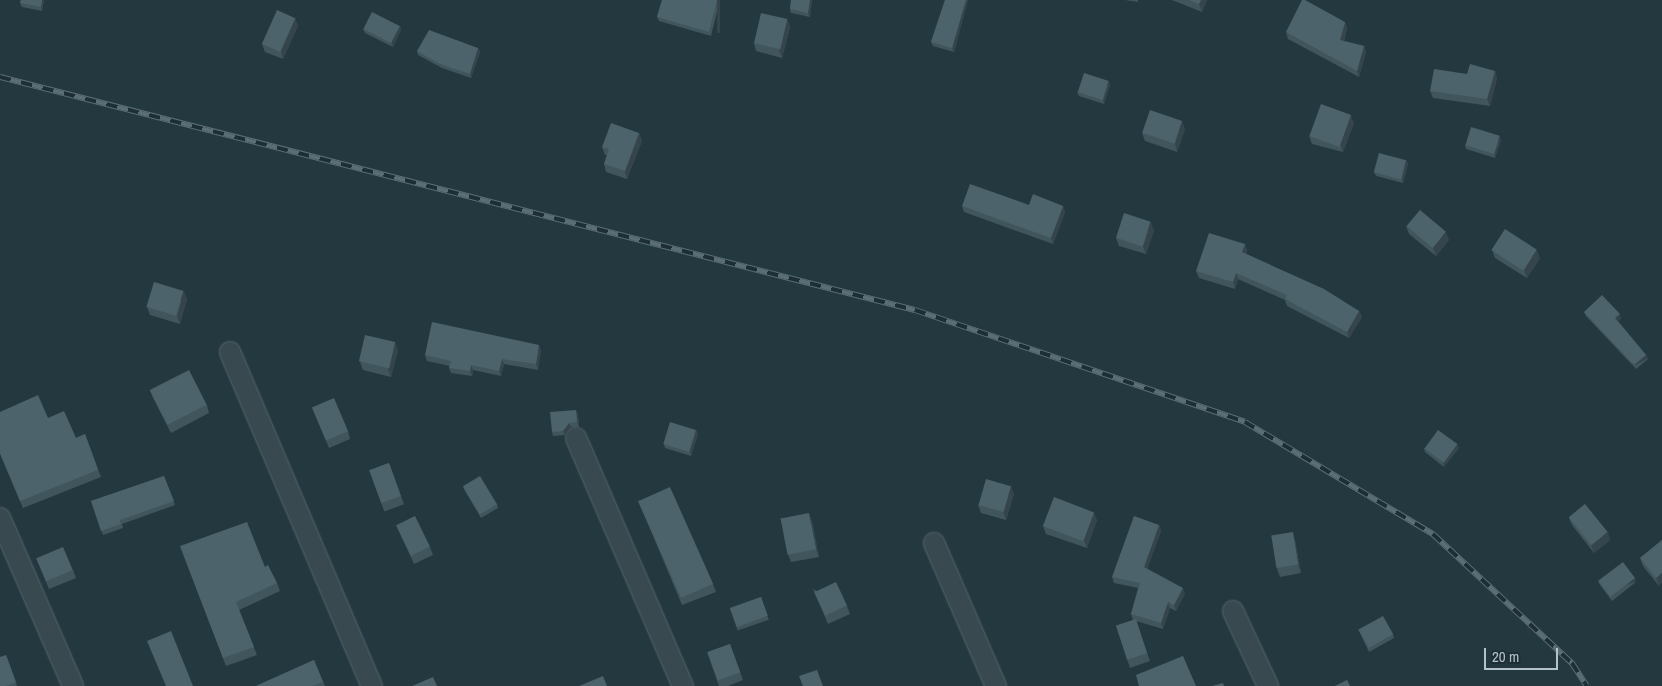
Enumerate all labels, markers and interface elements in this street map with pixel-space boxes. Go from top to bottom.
scale bar [1487,638,1561,670]
text: 20 m [1492,646,1519,667]

